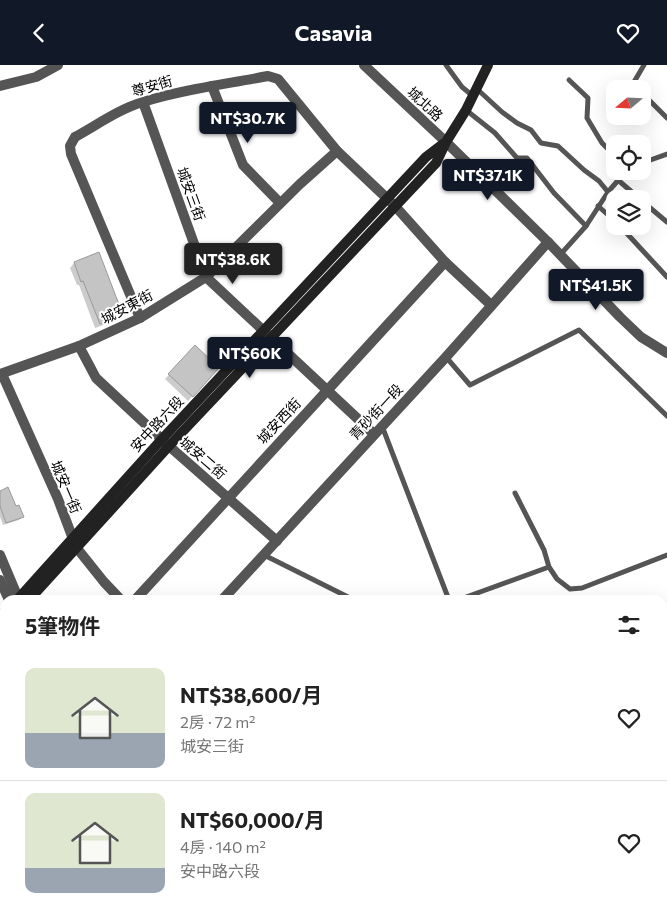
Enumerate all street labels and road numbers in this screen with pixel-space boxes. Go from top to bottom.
street label: 尊安街 [129,72,174,99]
street label: 城北路 [404,83,446,124]
street label: 城安三街 [174,165,209,223]
street label: 城安東街 [98,286,155,327]
street label: 青砂街一段 [346,380,406,443]
street label: 安中路六段 [127,392,187,455]
street label: 城安西街 [253,394,304,447]
street label: 城安二街 [177,433,230,482]
street label: 城安一街 [48,458,85,516]

